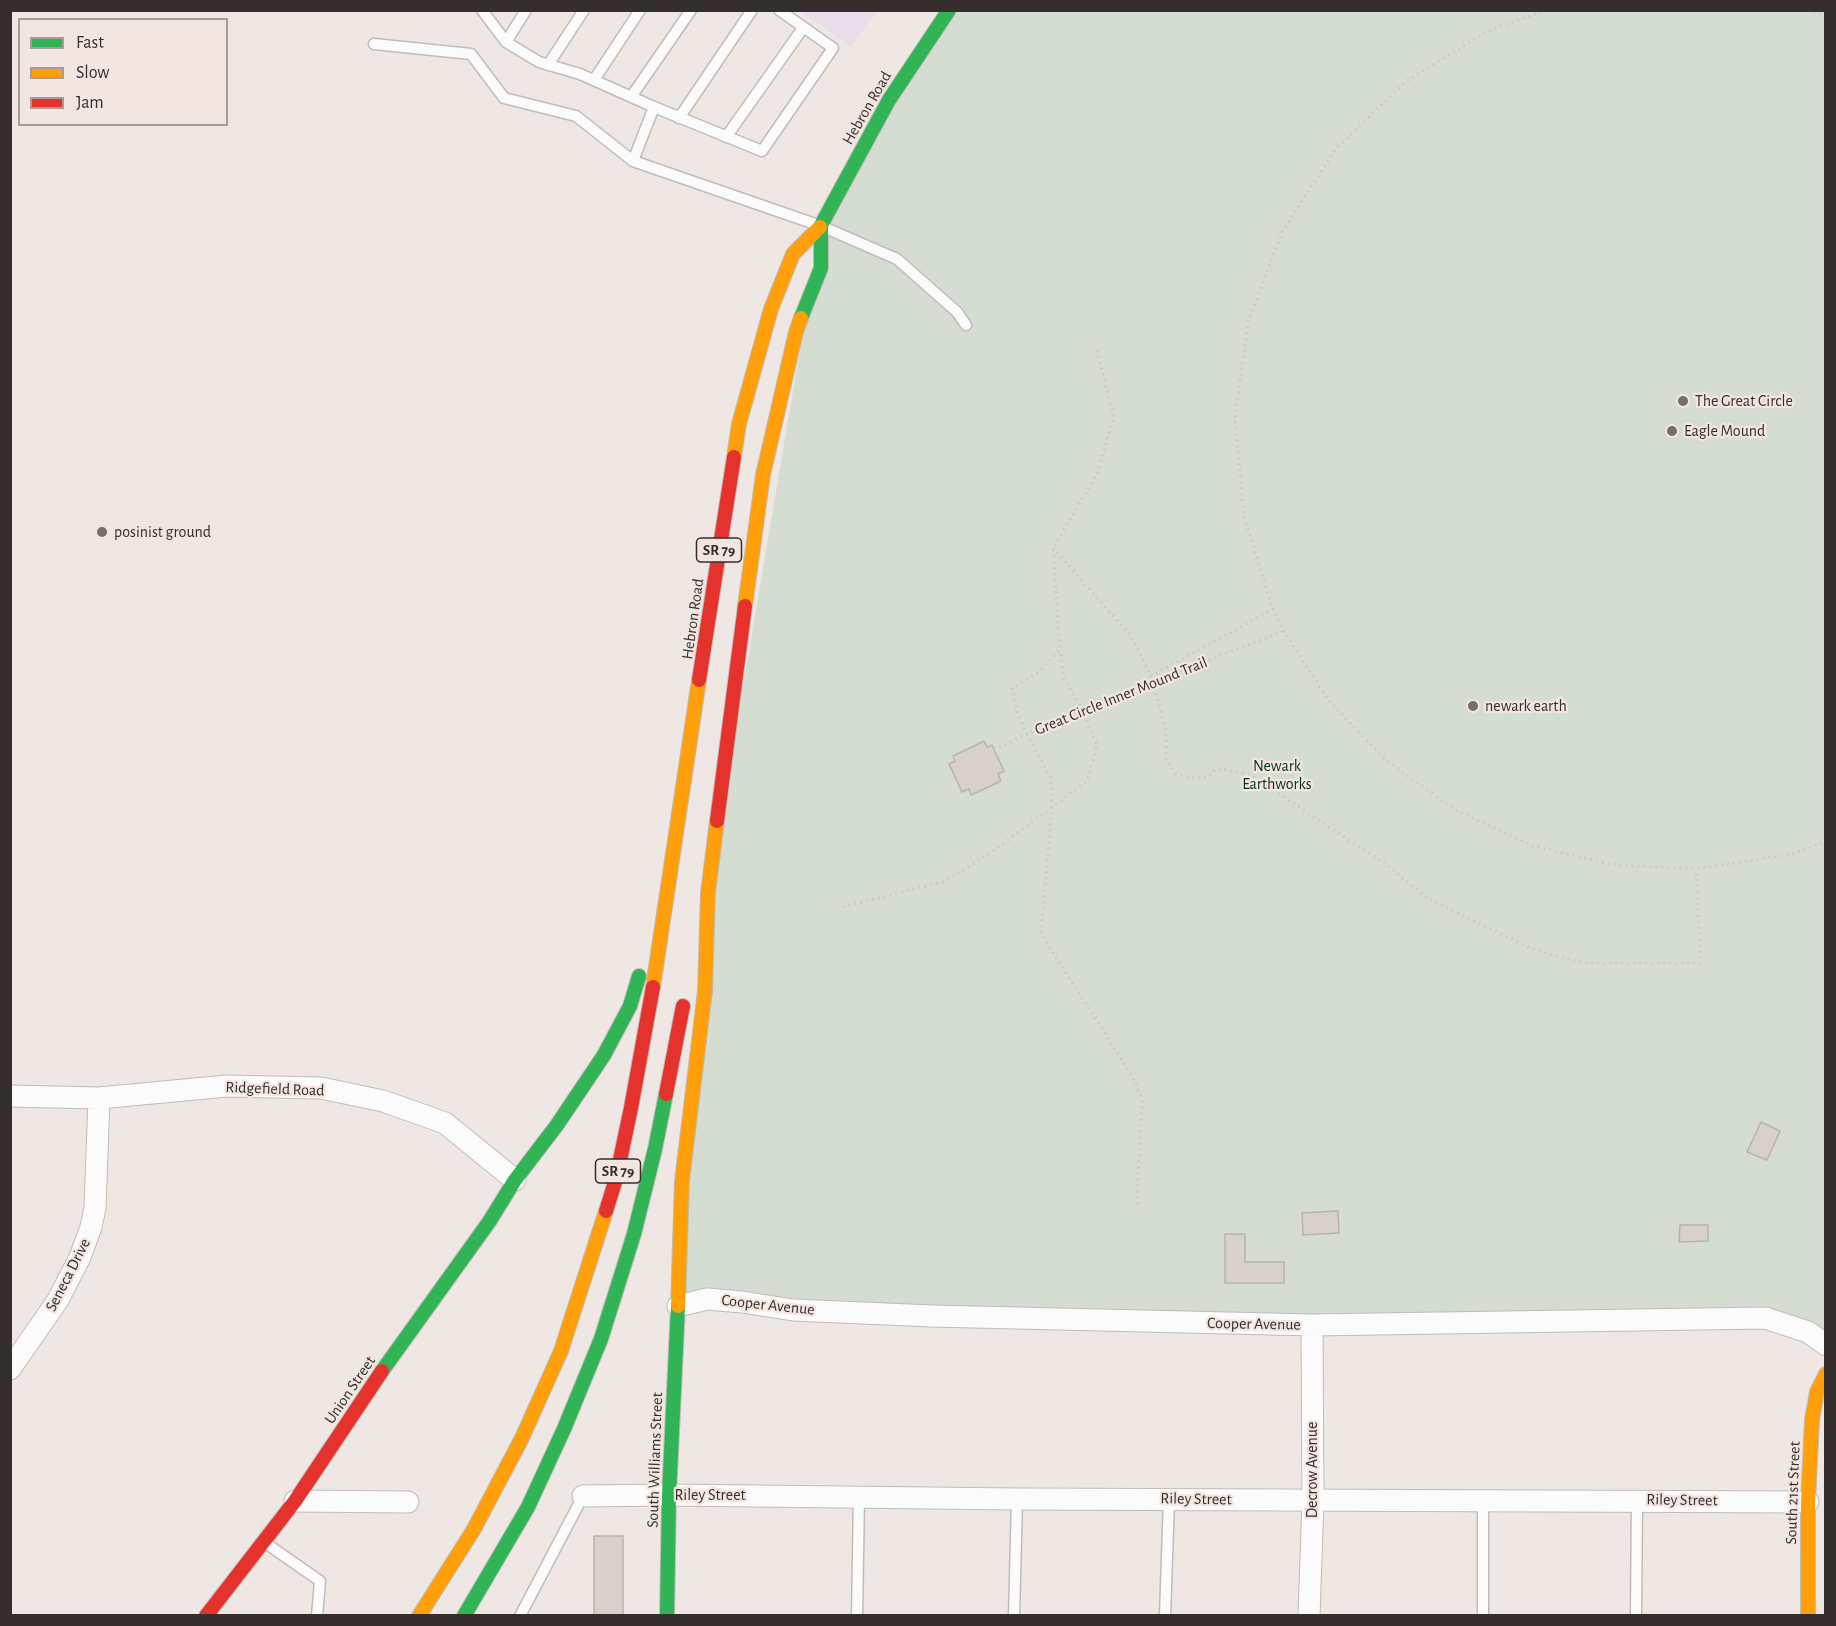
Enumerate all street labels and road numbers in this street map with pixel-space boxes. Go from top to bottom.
street label: Hebron Road [838,68,896,148]
road number: SR 79 [696,538,742,562]
street label: Hebron Road [678,577,708,661]
street label: Great Circle Inner Mound Trail [1032,653,1210,739]
street label: Ridgefield Road [225,1078,325,1100]
road number: SR 79 [596,1159,640,1183]
street label: Seneca Drive [41,1235,95,1315]
street label: Cooper Avenue [720,1291,816,1319]
street label: Cooper Avenue [1207,1314,1301,1334]
street label: Union Street [320,1352,380,1428]
street label: South Williams Street [643,1392,667,1528]
street label: Decrow Avenue [1302,1422,1322,1518]
street label: South 21st Street [1782,1441,1804,1545]
street label: Riley Street [674,1485,746,1505]
street label: Riley Street [1160,1489,1232,1509]
street label: Riley Street [1646,1490,1718,1510]

